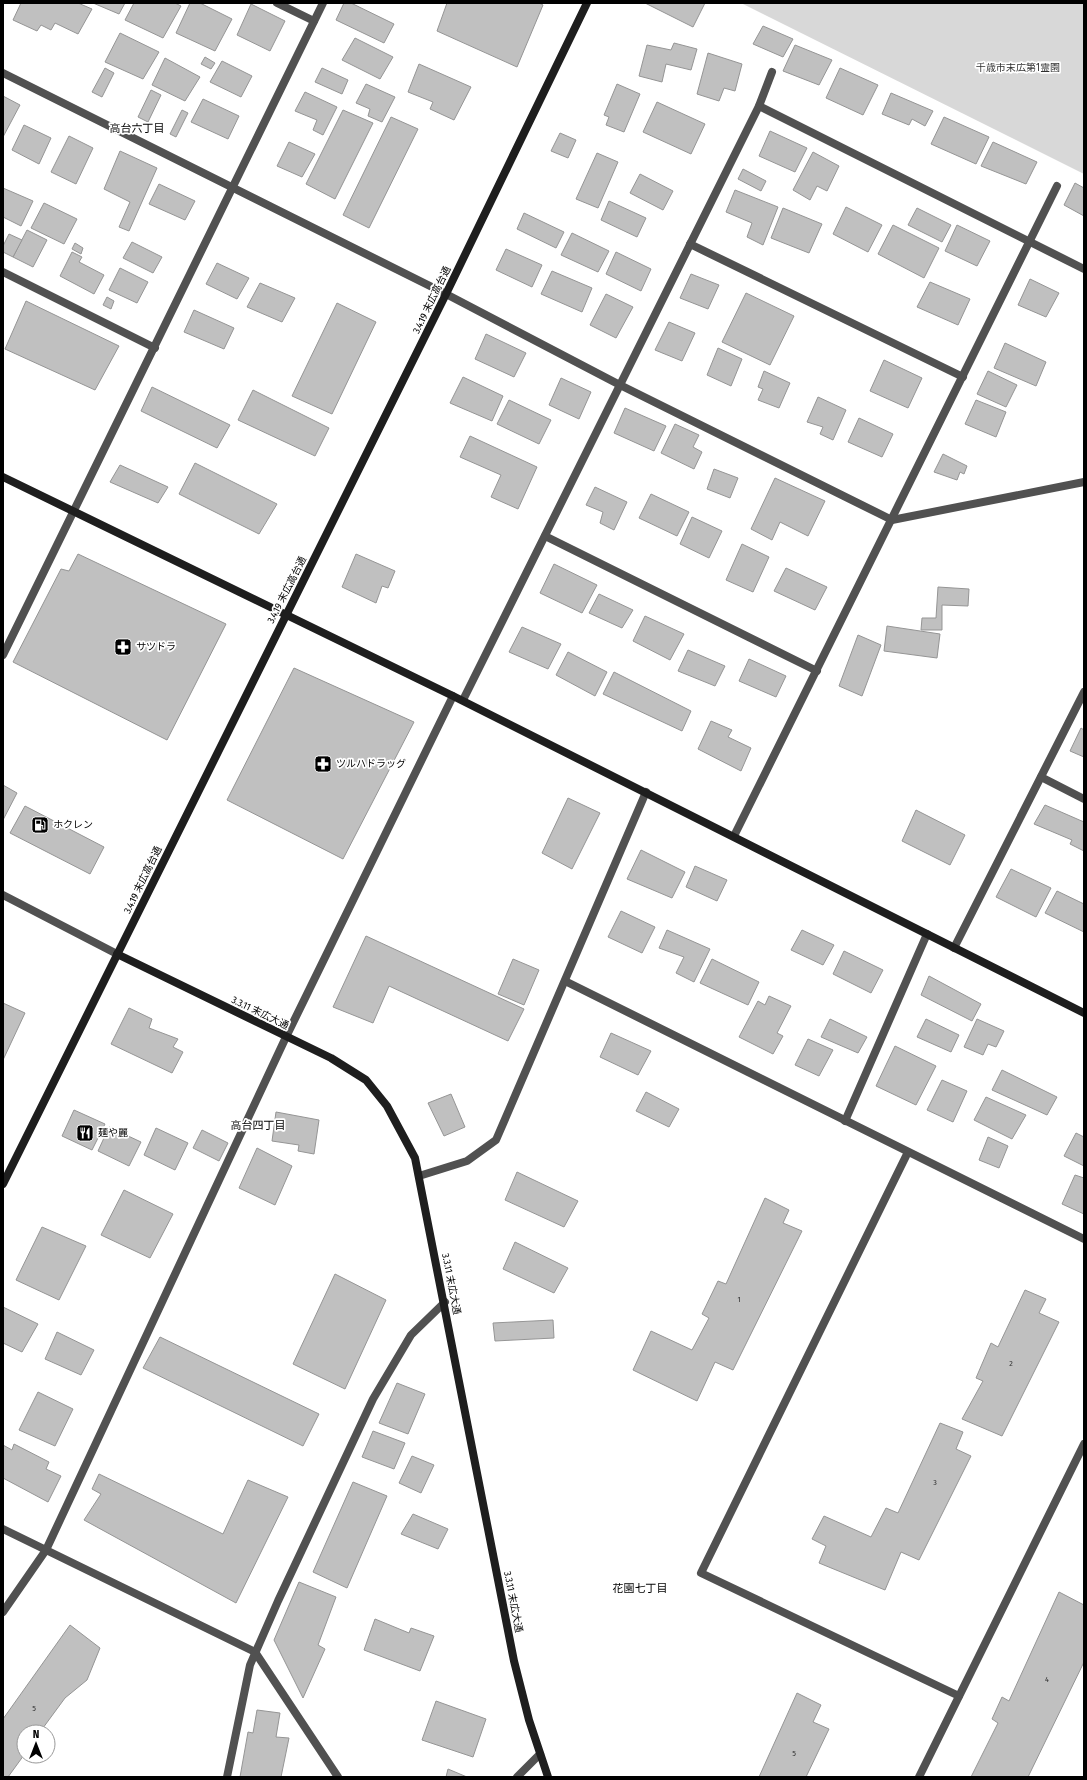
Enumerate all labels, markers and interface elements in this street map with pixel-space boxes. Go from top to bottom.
park label: 千歳市末広第1霊園 [976,62,1060,74]
district label: 高台六丁目 [110,122,165,135]
street label: 3.4.19 末広高台通 [411,264,453,336]
street label: 3.4.19 末広高台通 [265,555,309,625]
pharmacy icon: サツドラ [113,637,133,657]
place label: サツドラ [136,641,176,653]
pharmacy icon: ツルハドラッグ [313,754,333,774]
place label: ツルハドラッグ [336,758,406,770]
fuel station icon: ホクレン [30,815,50,835]
place label: ホクレン [53,819,93,831]
street label: 3.4.19 末広高台通 [122,844,164,916]
street label: 3.3.11 末広大通 [229,994,291,1032]
district label: 高台四丁目 [231,1119,286,1132]
restaurant icon: 麺や麗 [75,1123,95,1143]
place label: 麺や麗 [98,1127,128,1139]
street label: 3.3.11 末広大通 [439,1252,463,1316]
house number: 1 [737,1295,741,1304]
house number: 2 [1009,1359,1013,1368]
house number: 3 [933,1478,937,1487]
street label: 3.3.11 末広大通 [501,1570,525,1634]
district label: 花園七丁目 [613,1582,668,1595]
house number: 4 [1045,1675,1049,1684]
house number: 5 [32,1704,36,1713]
north arrow [16,1724,56,1764]
text: N [33,1728,39,1741]
house number: 5 [792,1749,796,1758]

